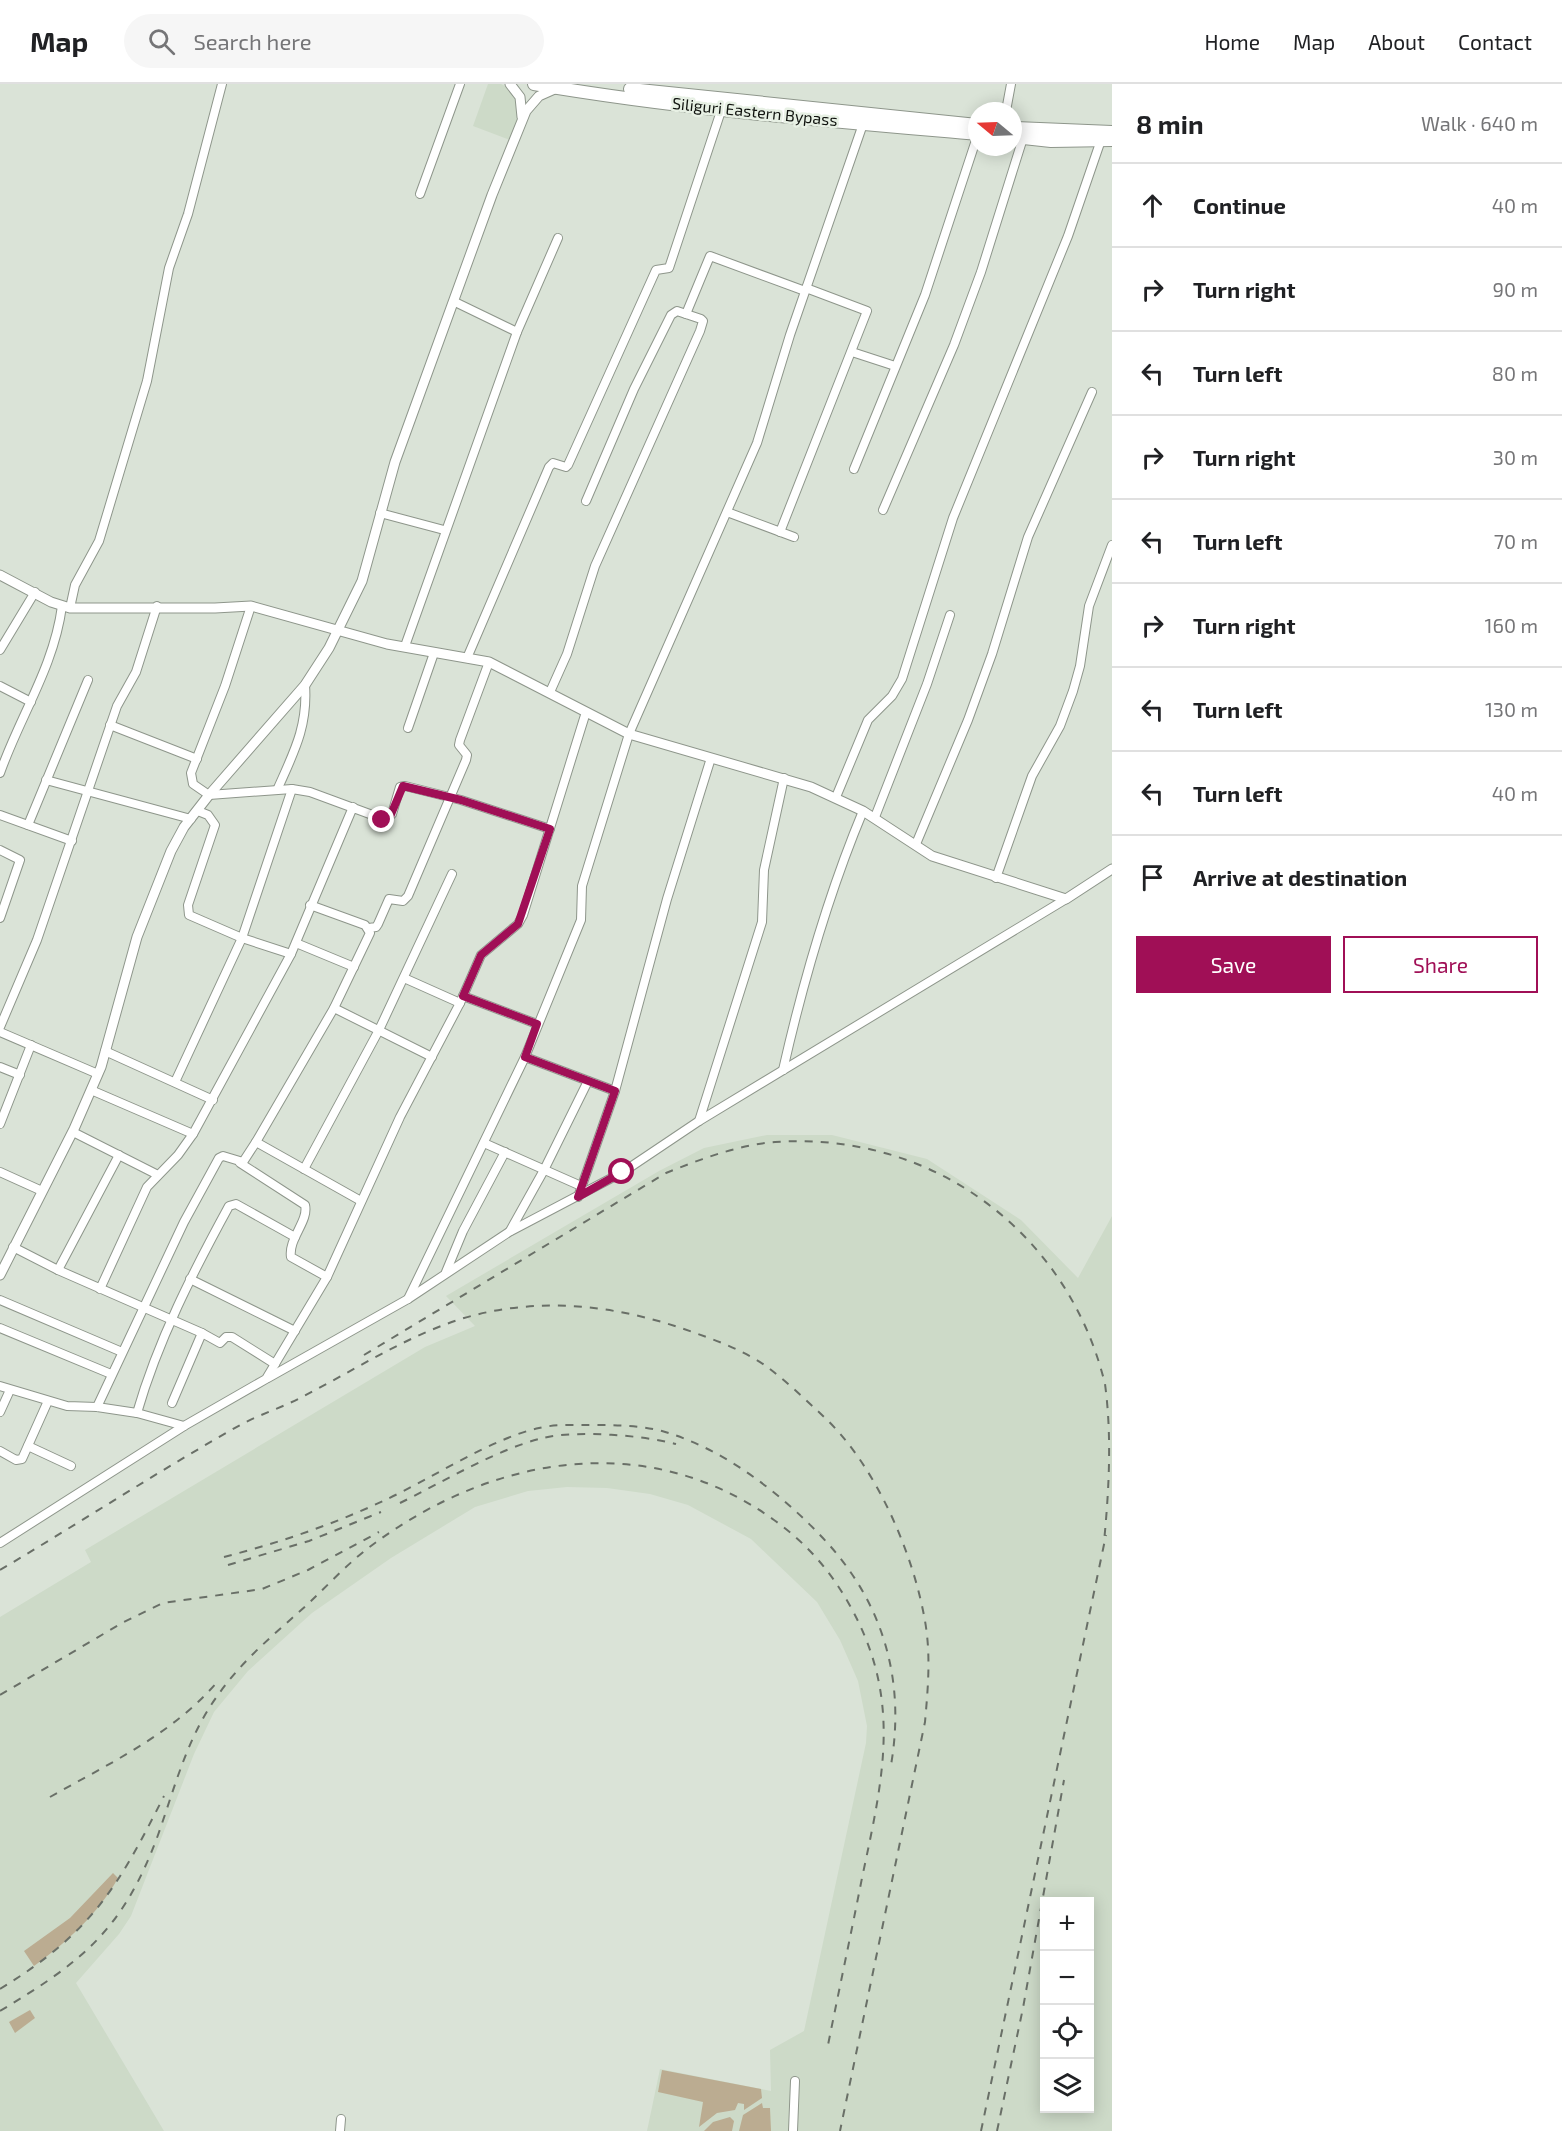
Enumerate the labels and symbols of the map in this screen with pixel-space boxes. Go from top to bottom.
street label: Siliguri Eastern Bypass [671,93,839,129]
north arrow [968,102,1022,156]
route end [368,806,394,832]
route start [608,1158,634,1184]

